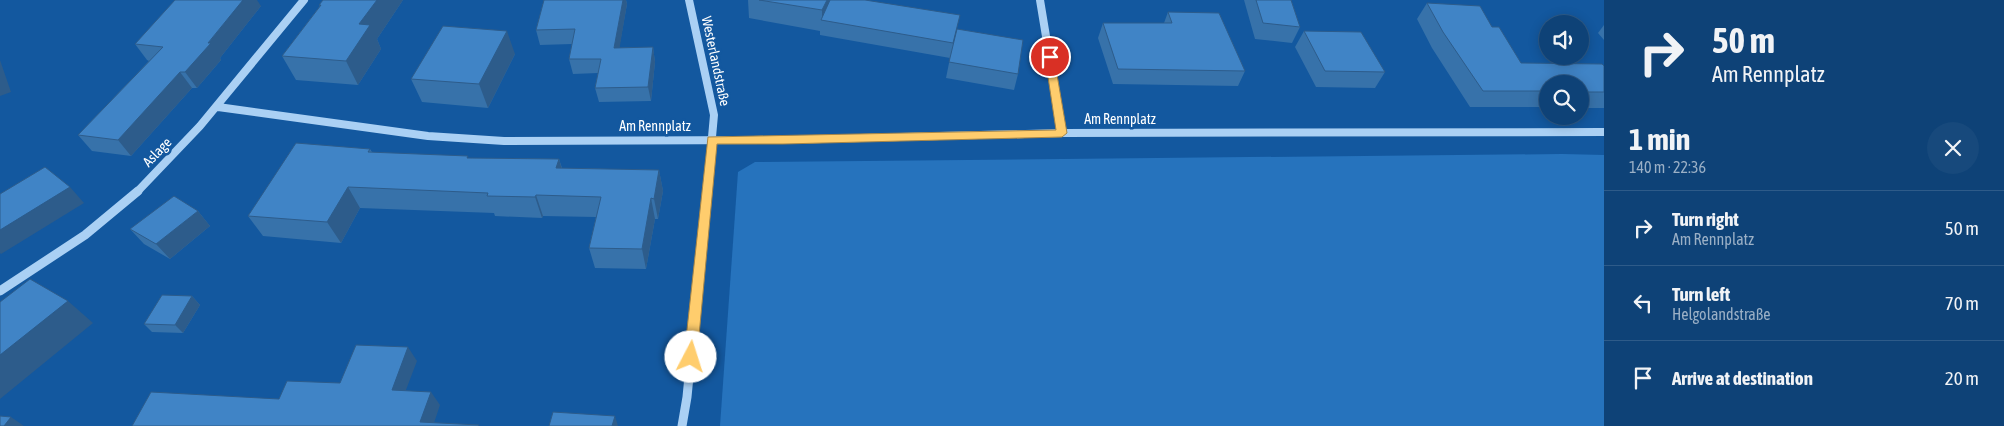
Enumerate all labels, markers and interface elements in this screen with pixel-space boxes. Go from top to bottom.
street label: Westerlandstraße [699,15,733,107]
map controls [1539,15,1589,125]
button: sound [1539,15,1589,65]
icon: right [1629,20,1694,85]
text: 50 m [1712,20,1775,60]
pin [1029,36,1071,78]
icon: arrive [1036,43,1064,71]
text: Am Rennplatz [1712,61,1825,87]
button: search [1539,75,1589,125]
street label: Am Rennplatz [1084,111,1156,127]
street label: Am Rennplatz [619,118,691,134]
text: 1 min [1629,122,1690,156]
button: close [1927,122,1979,174]
street label: Aslage [139,134,175,170]
text: 140 m · 22:36 [1629,158,1706,176]
text: Turn right [1672,208,1739,230]
icon: right [1629,214,1657,242]
text: 50 m [1945,217,1979,239]
text: Am Rennplatz [1672,230,1754,248]
text: Turn left [1672,283,1730,305]
icon: left [1629,289,1657,317]
text: 70 m [1945,292,1979,314]
text: Helgolandstraße [1672,305,1771,323]
position arrow [664,330,716,382]
icon: arrive [1629,364,1657,392]
text: Arrive at destination [1672,367,1813,389]
text: 20 m [1945,367,1979,389]

